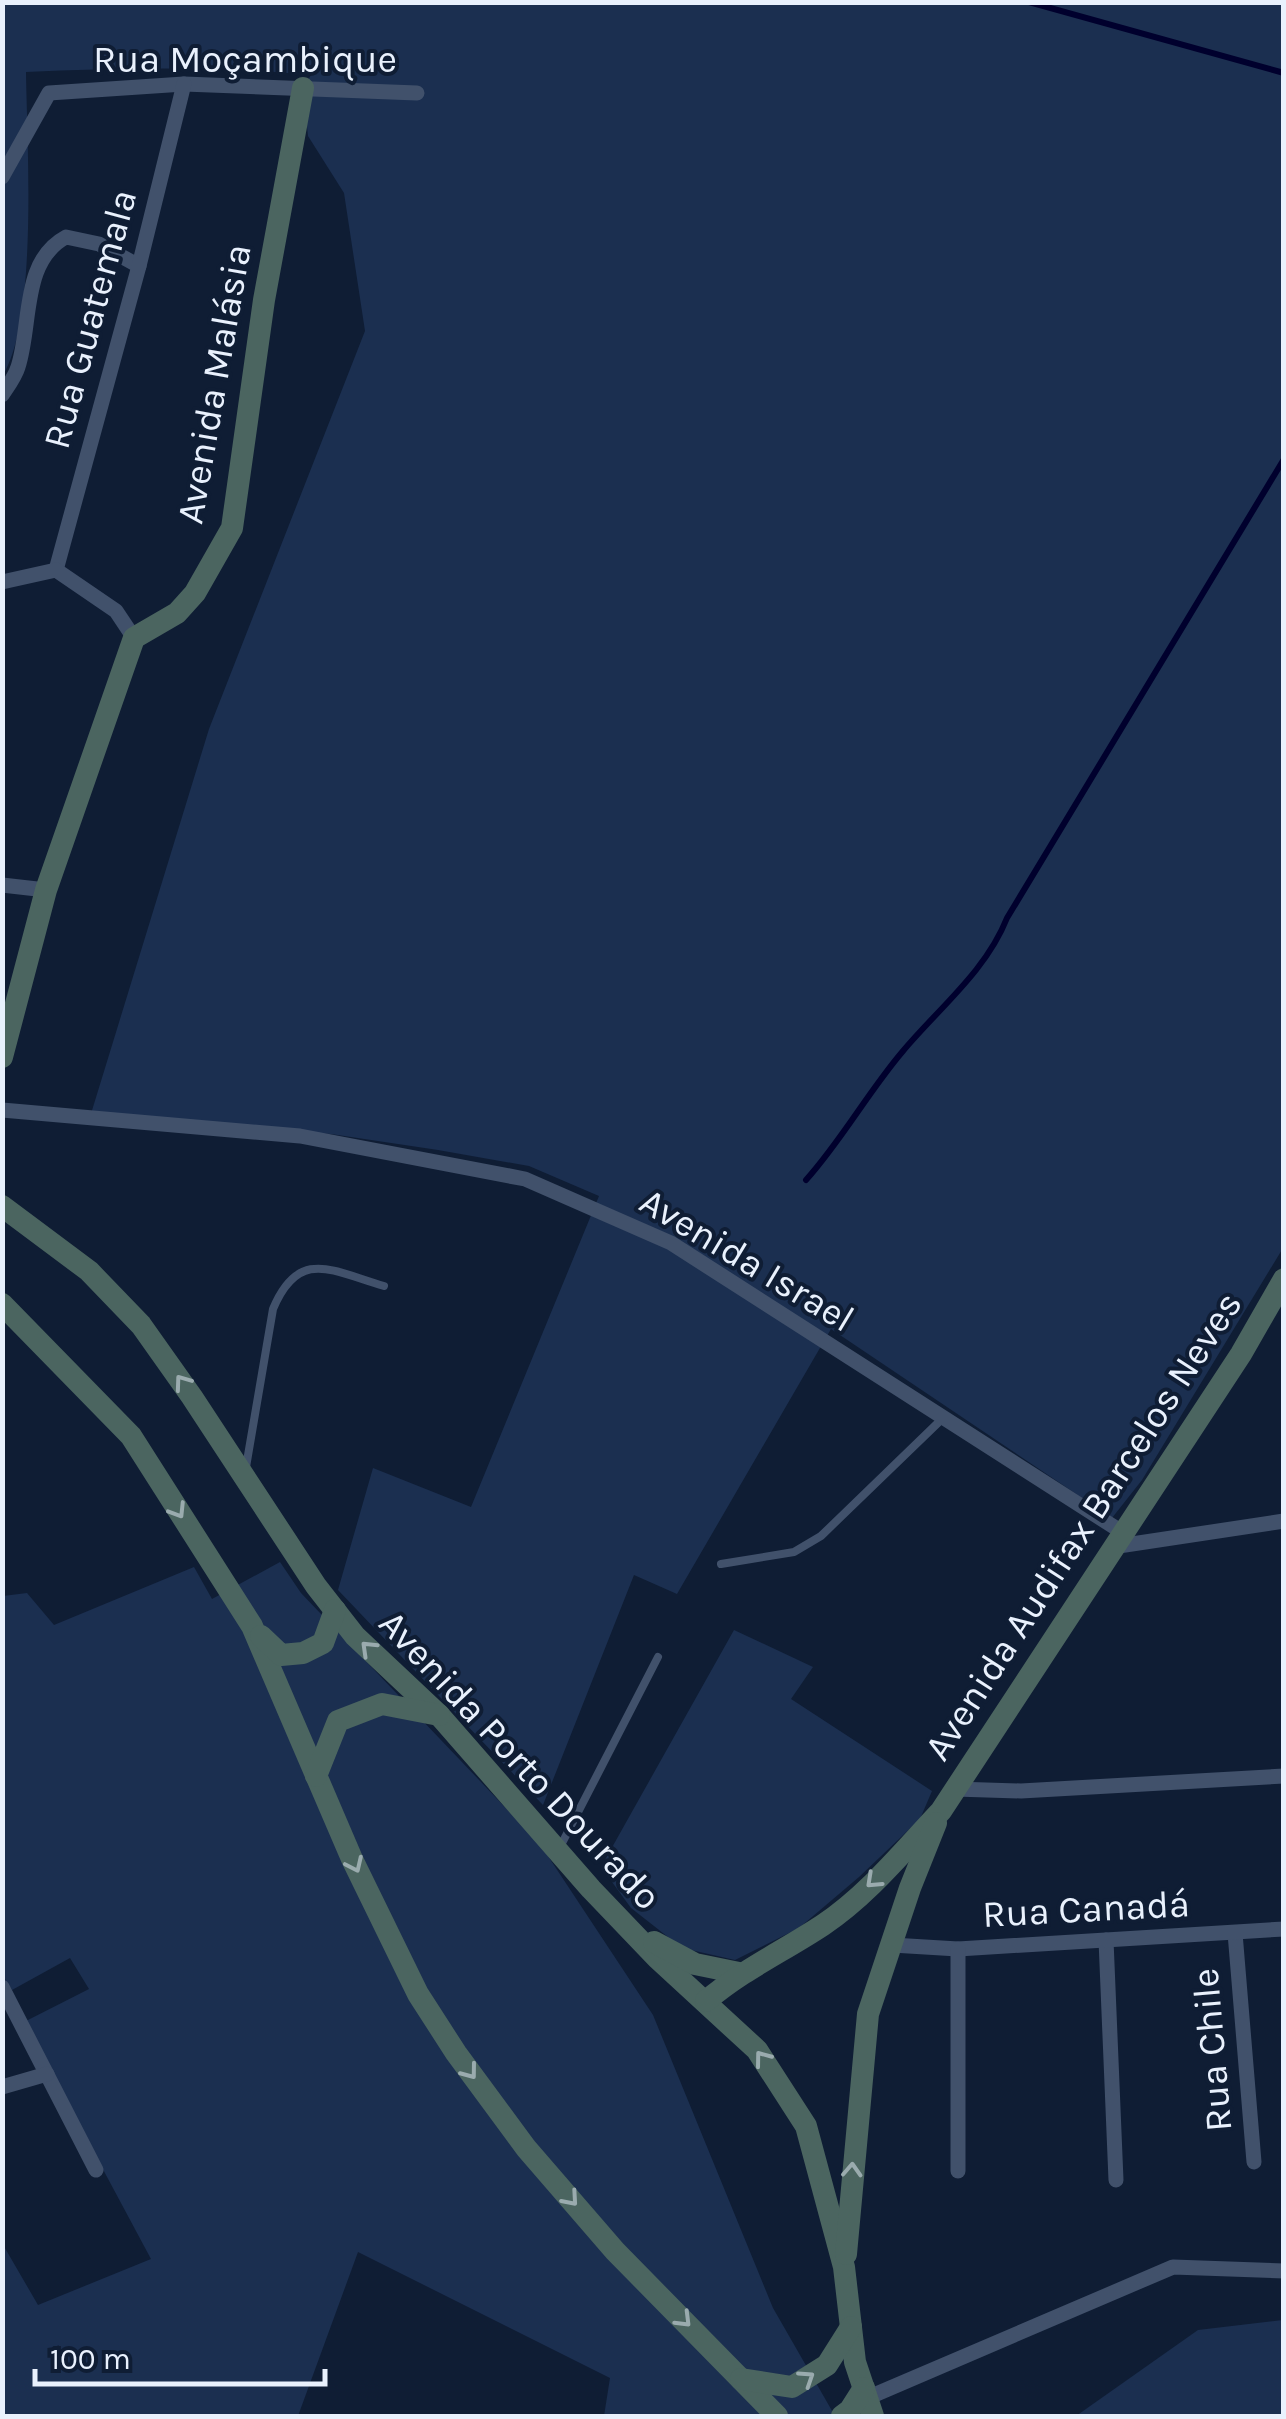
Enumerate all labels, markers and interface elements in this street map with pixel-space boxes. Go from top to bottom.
street label: Rua Moçambique [93,37,397,82]
street label: Rua Guatemala [34,184,146,454]
street label: Avenida Malásia [167,241,261,527]
street label: Avenida Israel [632,1178,862,1342]
street label: Avenida Audifax Barcelos Neves [915,1283,1251,1769]
one-way arrow [176,1375,194,1394]
one-way arrow [166,1500,185,1518]
street label: Avenida Porto Dourado [370,1601,670,1919]
one-way arrow [362,1642,380,1660]
one-way arrow [343,1855,363,1873]
one-way arrow [866,1869,885,1887]
street label: Rua Canadá [981,1881,1191,1937]
street label: Rua Chile [1182,1966,1242,2134]
one-way arrow [757,2051,774,2069]
one-way arrow [458,2061,476,2079]
one-way arrow [841,2161,862,2177]
one-way arrow [559,2188,577,2206]
one-way arrow [672,2308,690,2326]
scale bar [35,2324,325,2386]
text: 100 m [50,2341,131,2377]
one-way arrow [796,2371,814,2390]

